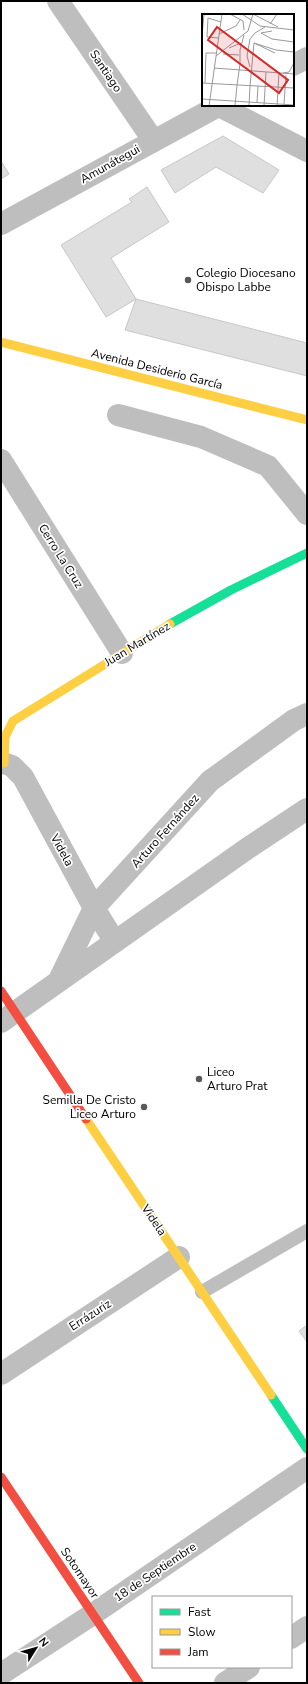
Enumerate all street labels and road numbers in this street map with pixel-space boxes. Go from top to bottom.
street label: Santiago [86,47,126,95]
street label: Amunátegui [77,141,143,187]
street label: Avenida Desiderio García [90,345,224,393]
street label: Cerro La Cruz [35,521,87,592]
street label: Juan Martínez [100,618,173,670]
street label: Arturo Fernández [128,790,203,871]
street label: Videla [46,830,77,869]
street label: Videla [137,1200,170,1239]
street label: Errázuriz [66,1295,114,1334]
street label: 18 de Septiembre [111,1539,199,1605]
street label: Sotomayor [57,1544,103,1602]

